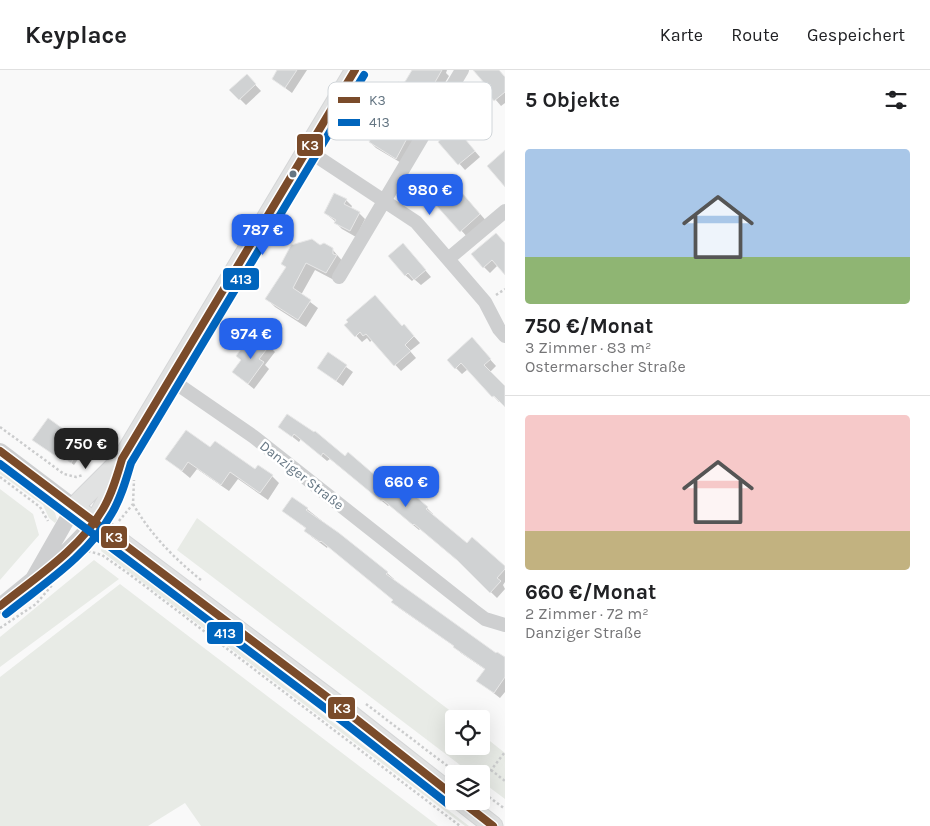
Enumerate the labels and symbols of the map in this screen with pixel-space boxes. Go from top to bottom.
legend [328,82,492,140]
text: K3 [369,92,386,109]
text: 413 [369,114,390,131]
line badge: K3 [296,133,324,157]
text: K3 [301,137,319,154]
unlabelled marker [288,169,298,179]
pin: 980 € [395,174,465,216]
pin: 787 € [228,214,298,256]
line badge: 413 [222,267,260,291]
text: 413 [230,271,252,288]
pin: 974 € [216,318,286,360]
pin: 750 € [51,428,121,470]
street label: Danziger Straße [256,437,347,513]
pin: 660 € [371,466,441,508]
line badge: K3 [100,525,128,549]
text: K3 [105,529,123,546]
line badge: 413 [206,621,244,645]
text: 413 [214,625,236,642]
line badge: K3 [327,696,356,720]
text: K3 [333,700,351,717]

